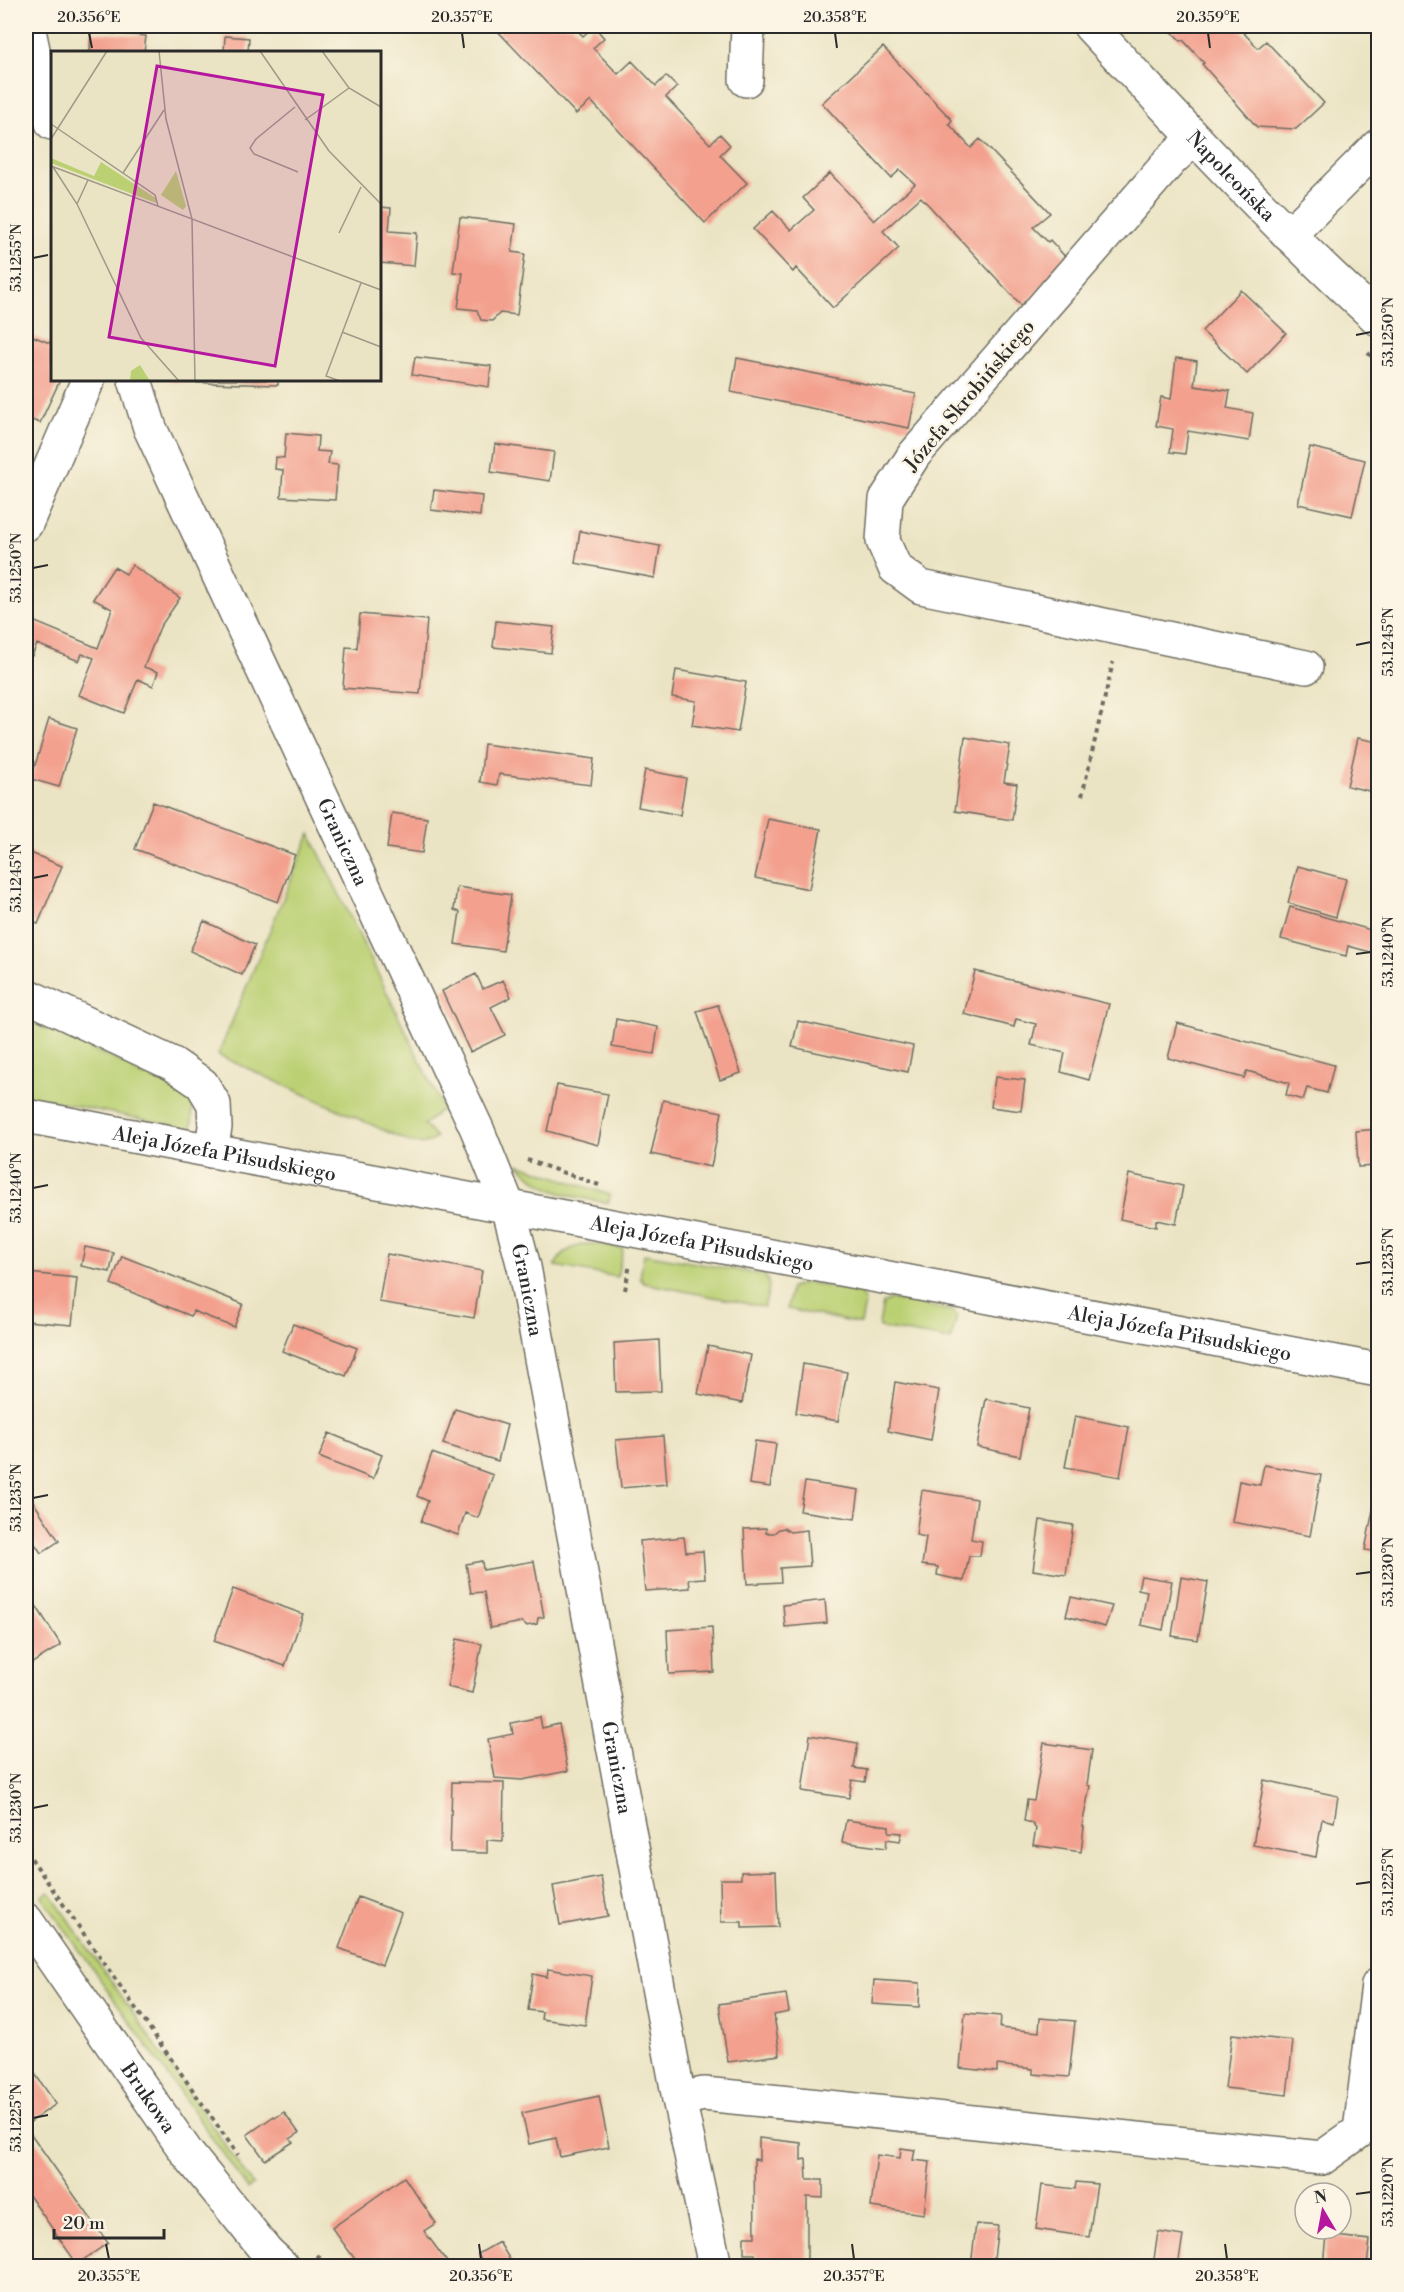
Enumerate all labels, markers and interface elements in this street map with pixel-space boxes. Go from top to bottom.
text: 20.356°E [57,8,121,27]
text: 20.357°E [431,8,493,27]
text: 20.358°E [803,8,867,27]
text: 20.359°E [1176,8,1240,27]
inset map [51,51,381,381]
street label: Napoleońska [1181,126,1280,228]
text: 53.1255°N [7,224,26,292]
text: 53.1250°N [1379,297,1398,367]
street label: Józefa Skrobińskiego [899,315,1041,478]
text: 53.1250°N [7,533,26,603]
text: 53.1245°N [1379,607,1398,677]
street label: Graniczna [311,795,373,891]
text: 53.1245°N [7,843,26,913]
text: 53.1240°N [1379,916,1398,988]
street label: Aleja Józefa Piłsudskiego [109,1121,338,1188]
text: 53.1240°N [7,1152,26,1224]
street label: Aleja Józefa Piłsudskiego [587,1211,816,1278]
text: 53.1235°N [1379,1228,1398,1296]
street label: Graniczna [504,1241,548,1339]
street label: Aleja Józefa Piłsudskiego [1065,1301,1293,1367]
text: 53.1235°N [7,1464,26,1532]
text: 53.1230°N [1379,1537,1398,1607]
street label: Graniczna [595,1719,637,1817]
text: 53.1230°N [7,1773,26,1843]
text: 53.1225°N [1379,1848,1398,1916]
street label: Brukowa [114,2058,181,2139]
text: 53.1225°N [7,2084,26,2152]
text: 53.1220°N [1379,2157,1398,2227]
north arrow [1293,2181,1353,2241]
text: N [1313,2186,1329,2208]
scale bar [54,2202,164,2240]
text: 20 m [63,2212,105,2235]
text: 20.355°E [78,2267,140,2286]
text: 20.356°E [449,2267,513,2286]
text: 20.357°E [823,2267,885,2286]
text: 20.358°E [1195,2267,1259,2286]

